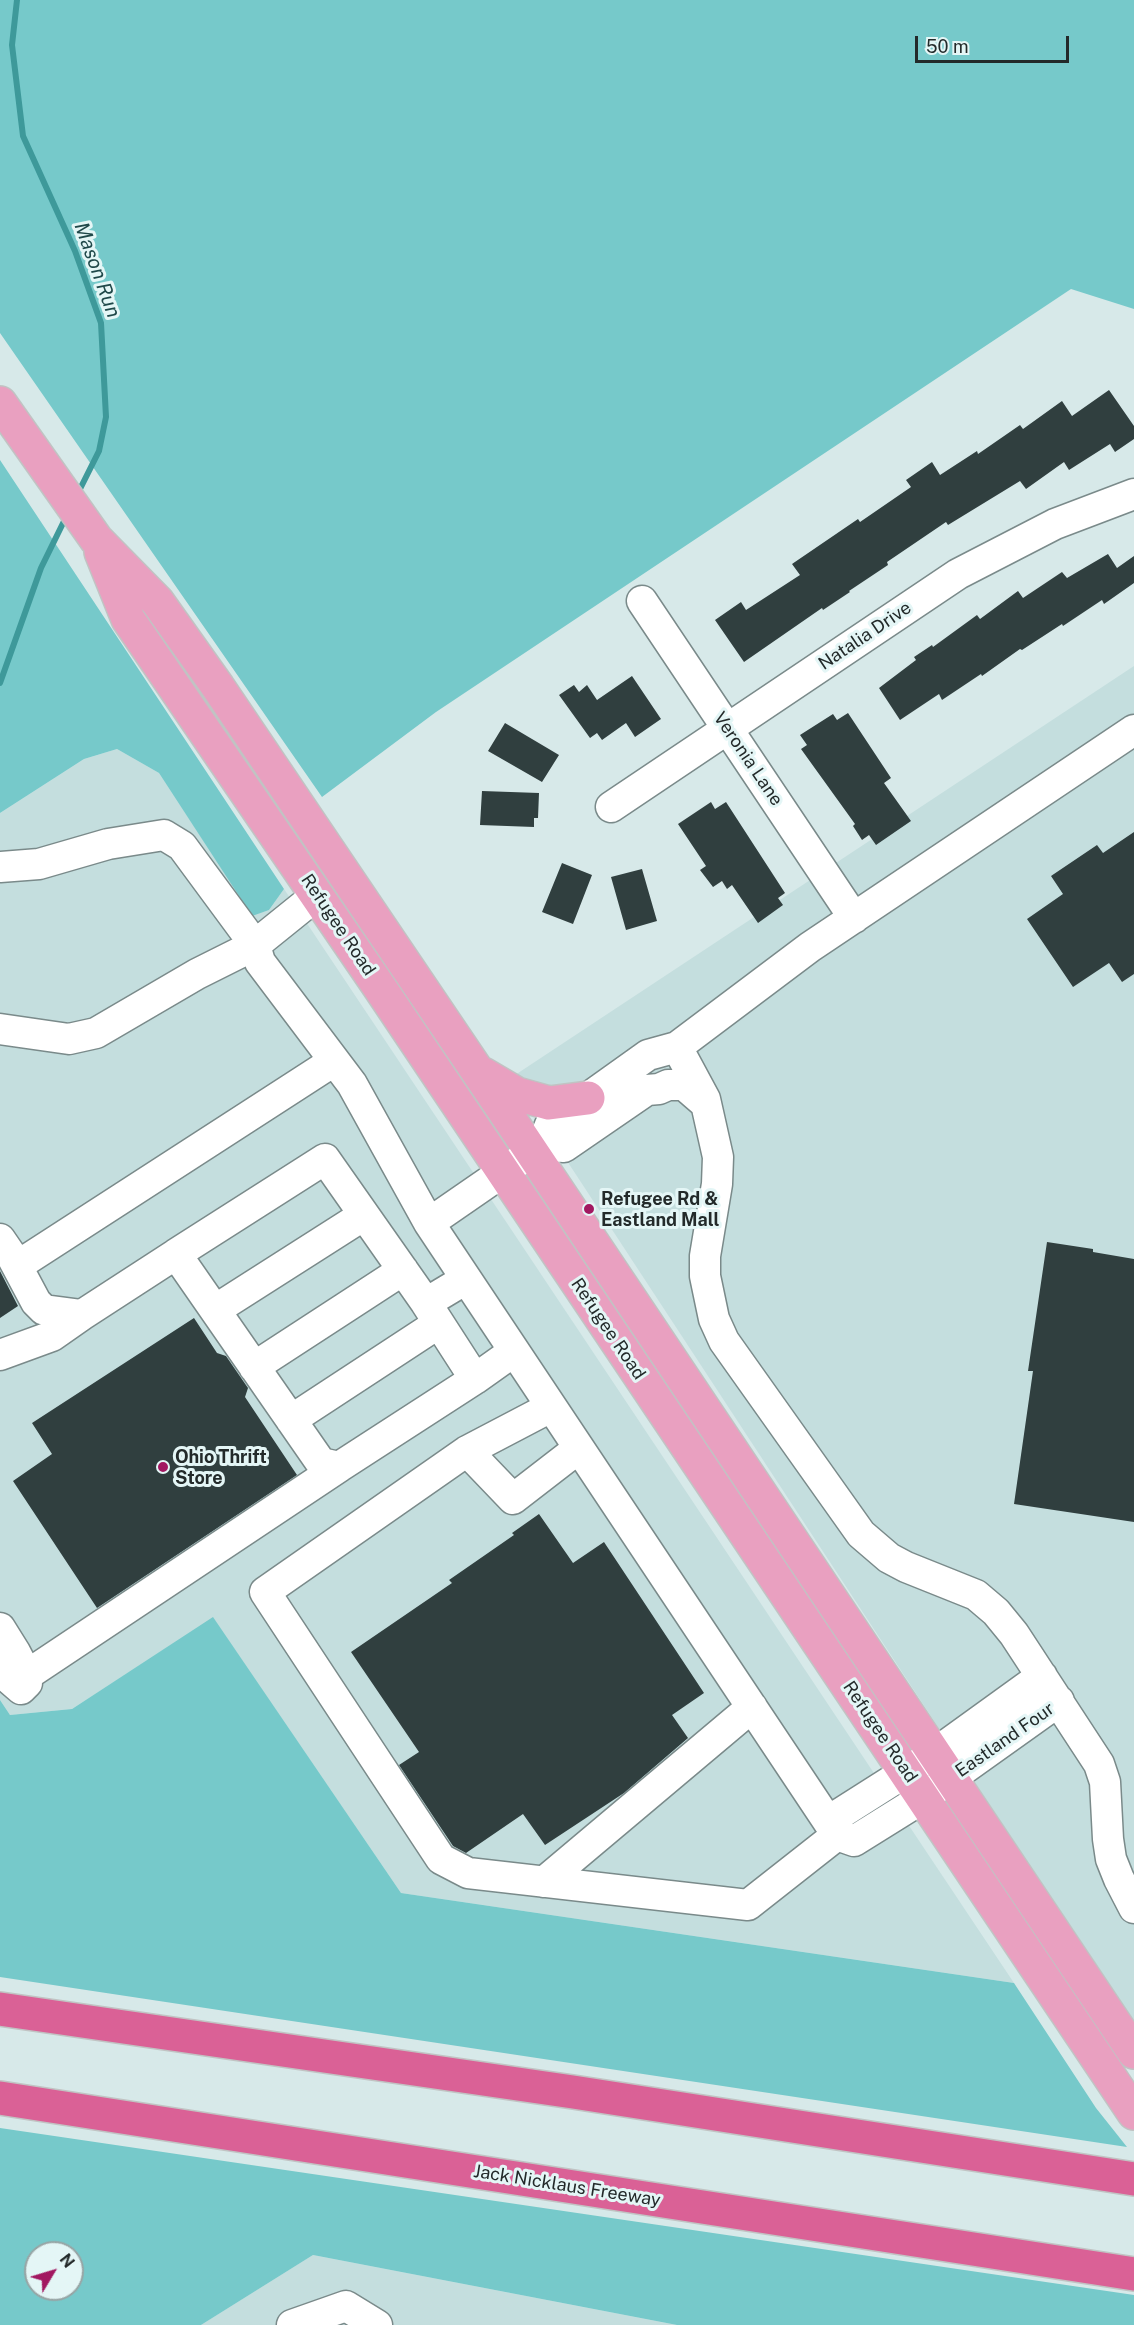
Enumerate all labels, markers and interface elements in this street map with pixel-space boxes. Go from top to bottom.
scale bar [918,24,1072,62]
text: 50 m [926,36,969,57]
water label: Mason Run [69,219,125,321]
street label: Natalia Drive [815,597,915,675]
street label: Veronia Lane [709,708,787,810]
street label: Refugee Road [296,870,380,980]
place label: Refugee Rd & Eastland Mall [601,1188,719,1230]
marker: Refugee Rd & Eastland Mall [582,1202,596,1216]
street label: Refugee Road [566,1274,650,1384]
place label: Ohio Thrift Store [175,1446,267,1488]
marker: Ohio Thrift Store [156,1460,170,1474]
street label: Refugee Road [838,1677,922,1787]
street label: Eastland Four [951,1698,1059,1782]
street label: Jack Nicklaus Freeway [472,2161,662,2211]
north arrow [24,2241,84,2301]
text: N [56,2250,78,2272]

